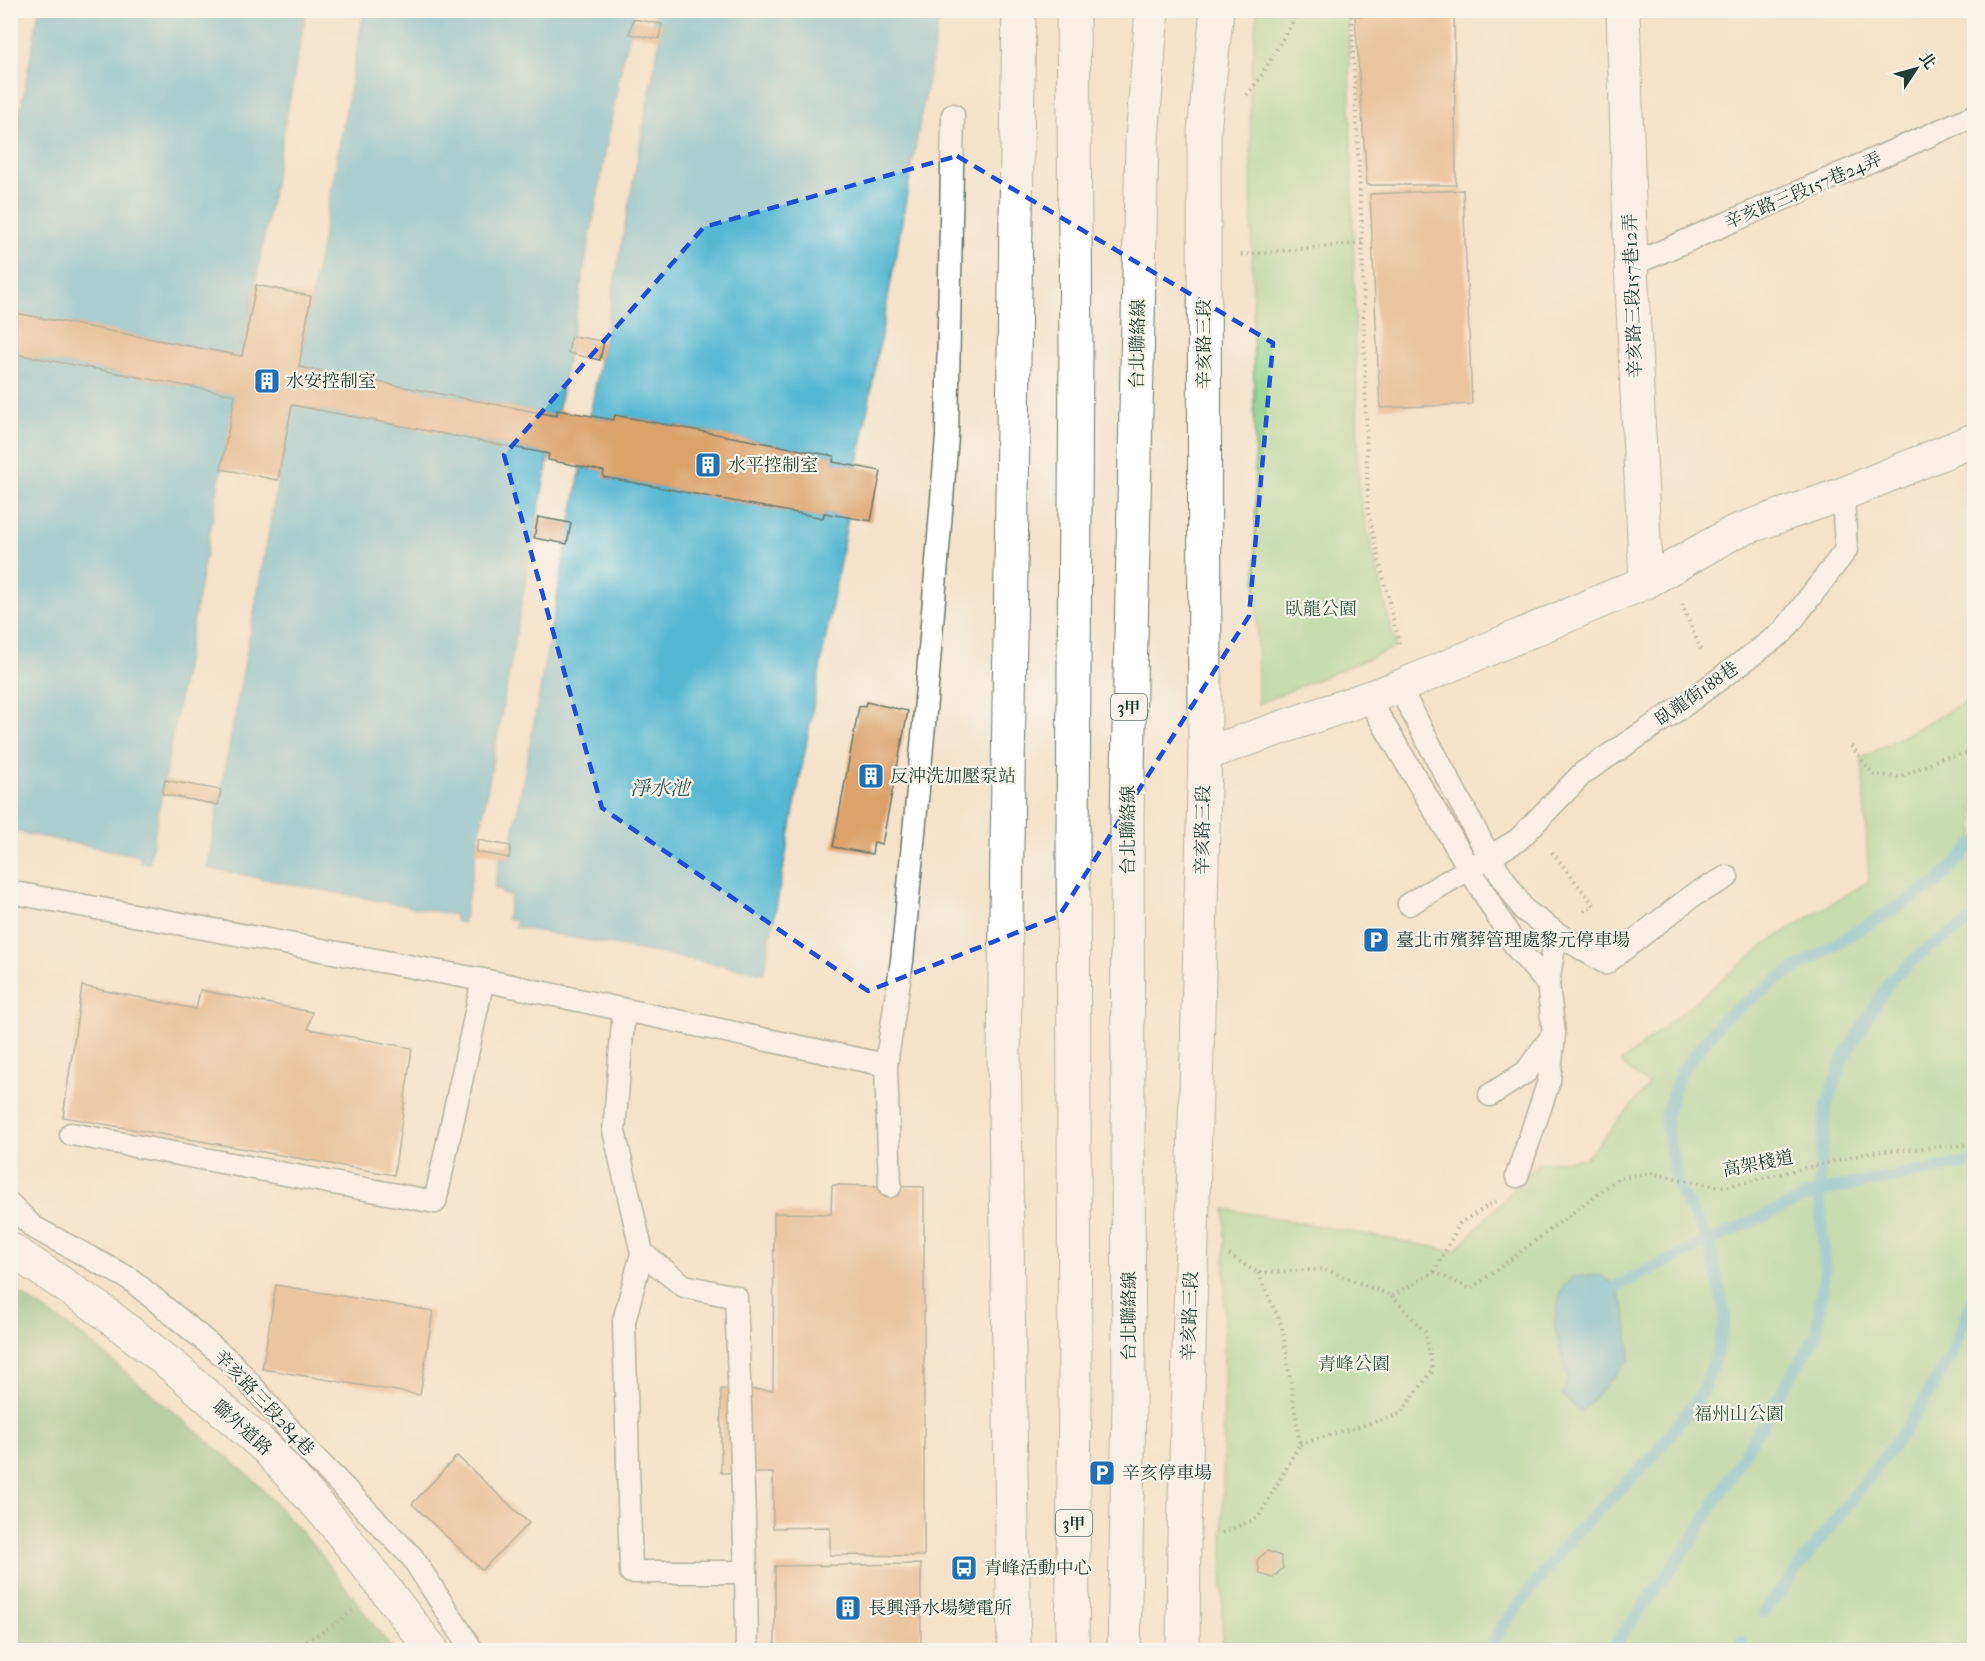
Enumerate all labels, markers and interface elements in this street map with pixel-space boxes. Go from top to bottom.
north arrow [1886,39,1946,99]
text: 北 [1915,48,1940,73]
street label: 辛亥路三段157巷24弄 [1721,148,1885,234]
street label: 辛亥路三段157巷12弄 [1620,213,1646,379]
street label: 台北聯絡線 [1127,299,1149,389]
street label: 辛亥路三段 [1194,299,1215,389]
building icon: 水安控制室 [252,366,282,396]
place label: 水安控制室 [286,371,376,392]
building icon: 水平控制室 [693,450,723,480]
place label: 水平控制室 [728,455,818,476]
park label: 臥龍公園 [1285,599,1357,620]
street label: 臥龍街188巷 [1651,658,1743,730]
road number: 3甲 [1111,694,1147,720]
building icon: 反沖洗加壓泵站 [856,761,886,791]
place label: 反沖洗加壓泵站 [890,766,1016,787]
water label: 淨水池 [630,777,692,800]
street label: 台北聯絡線 [1118,785,1139,875]
street label: 辛亥路三段 [1192,785,1214,875]
parking icon: 臺北市殯葬管理處黎元停車場 [1361,925,1391,955]
place label: 臺北市殯葬管理處黎元停車場 [1396,930,1630,951]
street label: 高架棧道 [1721,1147,1795,1181]
street label: 台北聯絡線 [1119,1271,1140,1361]
street label: 辛亥路三段 [1178,1271,1202,1361]
street label: 辛亥路三段284巷 [210,1346,318,1460]
park label: 青峰公園 [1318,1354,1390,1375]
street label: 聯外道路 [208,1396,276,1460]
park label: 福州山公園 [1694,1404,1784,1425]
parking icon: 辛亥停車場 [1087,1458,1117,1488]
place label: 辛亥停車場 [1122,1463,1212,1484]
road number: 3甲 [1056,1510,1092,1536]
bus stop icon: 青峰活動中心 [949,1553,979,1583]
place label: 青峰活動中心 [984,1558,1092,1579]
building icon: 長興淨水場變電所 [833,1593,863,1623]
place label: 長興淨水場變電所 [868,1598,1012,1619]

